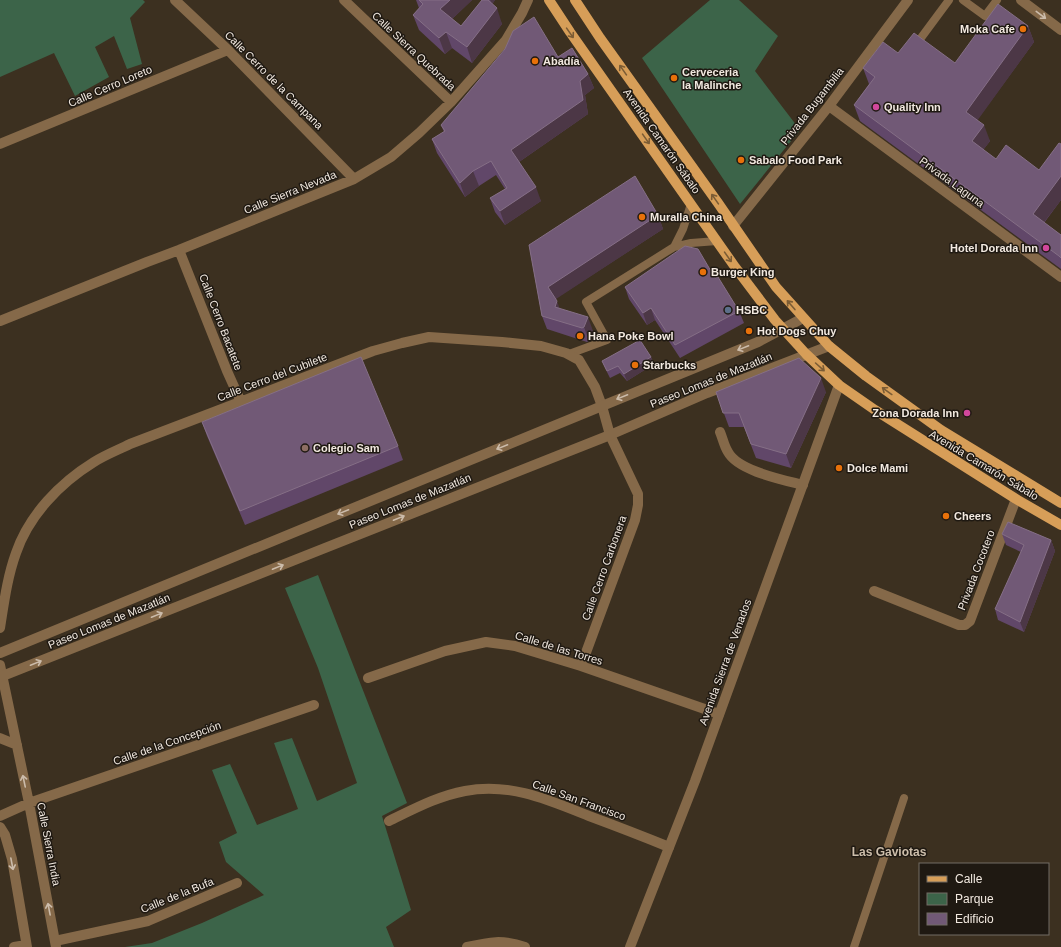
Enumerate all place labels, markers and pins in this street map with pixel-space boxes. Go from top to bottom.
place label: Moka Cafe [960,23,1015,35]
marker: Moka Cafe [1018,24,1028,34]
place label: Abadía [543,55,581,67]
marker: Abadía [530,56,540,66]
place label: Cerveceria la Malinche [682,66,741,91]
marker: Cerveceria la Malinche [669,73,679,83]
place label: Quality Inn [884,101,941,113]
marker: Quality Inn [871,102,881,112]
place label: Sabalo Food Park [749,154,843,166]
marker: Sabalo Food Park [736,155,746,165]
place label: Muralla China [650,211,723,223]
marker: Muralla China [637,212,647,222]
place label: Hotel Dorada Inn [950,242,1038,254]
marker: Hotel Dorada Inn [1041,243,1051,253]
place label: Burger King [711,266,775,278]
marker: Burger King [698,267,708,277]
place label: HSBC [736,304,767,316]
marker: HSBC [723,305,733,315]
place label: Hot Dogs Chuy [757,325,837,337]
marker: Hot Dogs Chuy [744,326,754,336]
place label: Hana Poke Bowl [588,330,674,342]
marker: Hana Poke Bowl [575,331,585,341]
place label: Starbucks [643,359,696,371]
marker: Starbucks [630,360,640,370]
place label: Zona Dorada Inn [872,407,959,419]
marker: Zona Dorada Inn [962,408,972,418]
place label: Colegio Sam [313,442,380,454]
marker: Colegio Sam [300,443,310,453]
place label: Dolce Mami [847,462,908,474]
marker: Dolce Mami [834,463,844,473]
place label: Cheers [954,510,991,522]
marker: Cheers [941,511,951,521]

